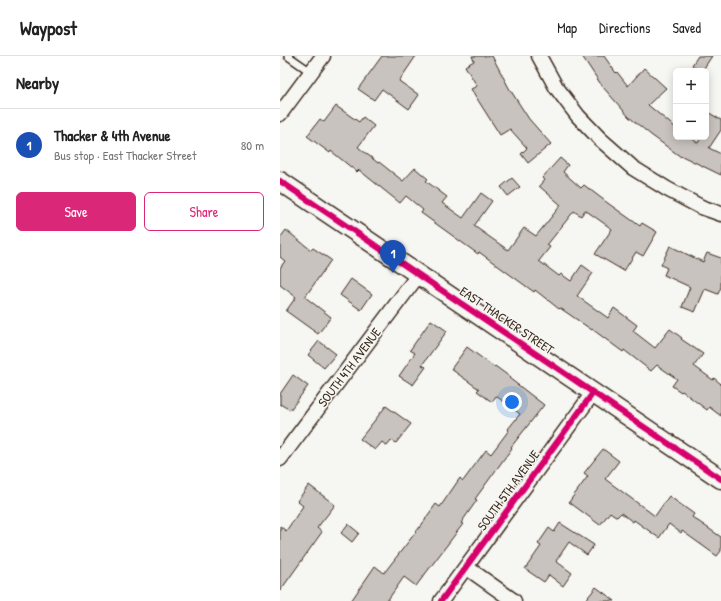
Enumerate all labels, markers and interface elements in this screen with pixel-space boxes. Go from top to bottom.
text: Waypost [20,15,77,41]
text: Map [557,18,577,37]
text: Directions [599,18,650,37]
text: Saved [672,18,701,37]
map controls [673,68,709,140]
button: + [673,68,709,104]
text: Nearby [16,71,59,94]
button: − [673,104,709,140]
text: Thacker & 4th Avenue [54,125,170,146]
text: 1 [27,136,31,154]
text: 80 m [241,136,264,154]
text: Bus stop · East Thacker Street [54,146,196,164]
button: Save [16,192,136,231]
button: Share [144,192,264,231]
pin: 1 [380,240,406,273]
street label: EAST THACKER STREET [456,282,558,359]
street label: SOUTH 4TH AVENUE [313,324,385,410]
your location [502,392,522,412]
street label: SOUTH 5TH AVENUE [473,446,543,534]

